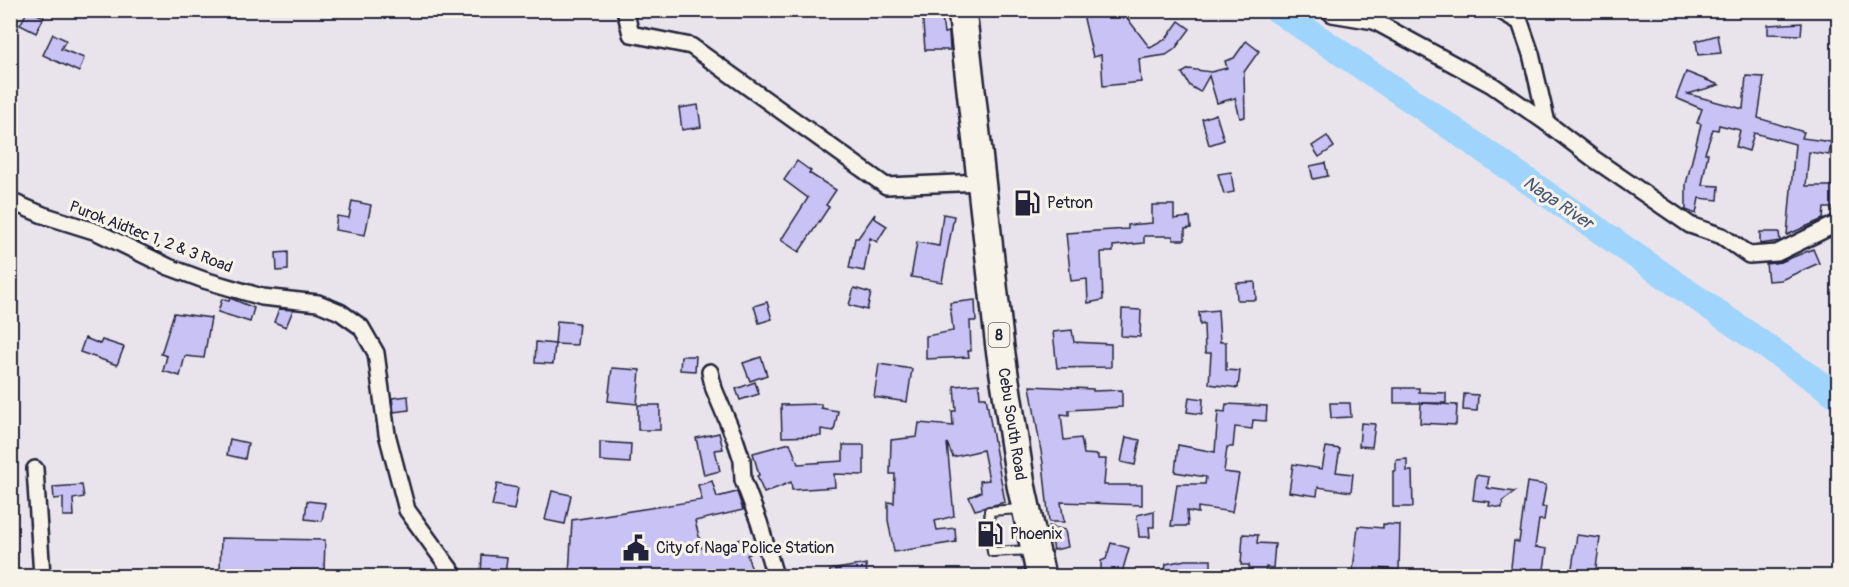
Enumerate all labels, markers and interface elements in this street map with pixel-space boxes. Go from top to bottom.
water label: Naga River [1519,171,1599,236]
fuel station icon: Petron [1012,188,1042,218]
place label: Petron [1047,193,1093,213]
street label: Purok Aidtec 1, 2 & 3 Road [67,197,235,277]
road number: 8 [988,323,1010,347]
street label: Cebu South Road [993,366,1031,482]
fuel station icon: Phoenix [975,519,1005,549]
place label: Phoenix [1010,524,1062,544]
public building icon: City of Naga Police Station [621,533,651,563]
place label: City of Naga Police Station [656,538,834,558]

